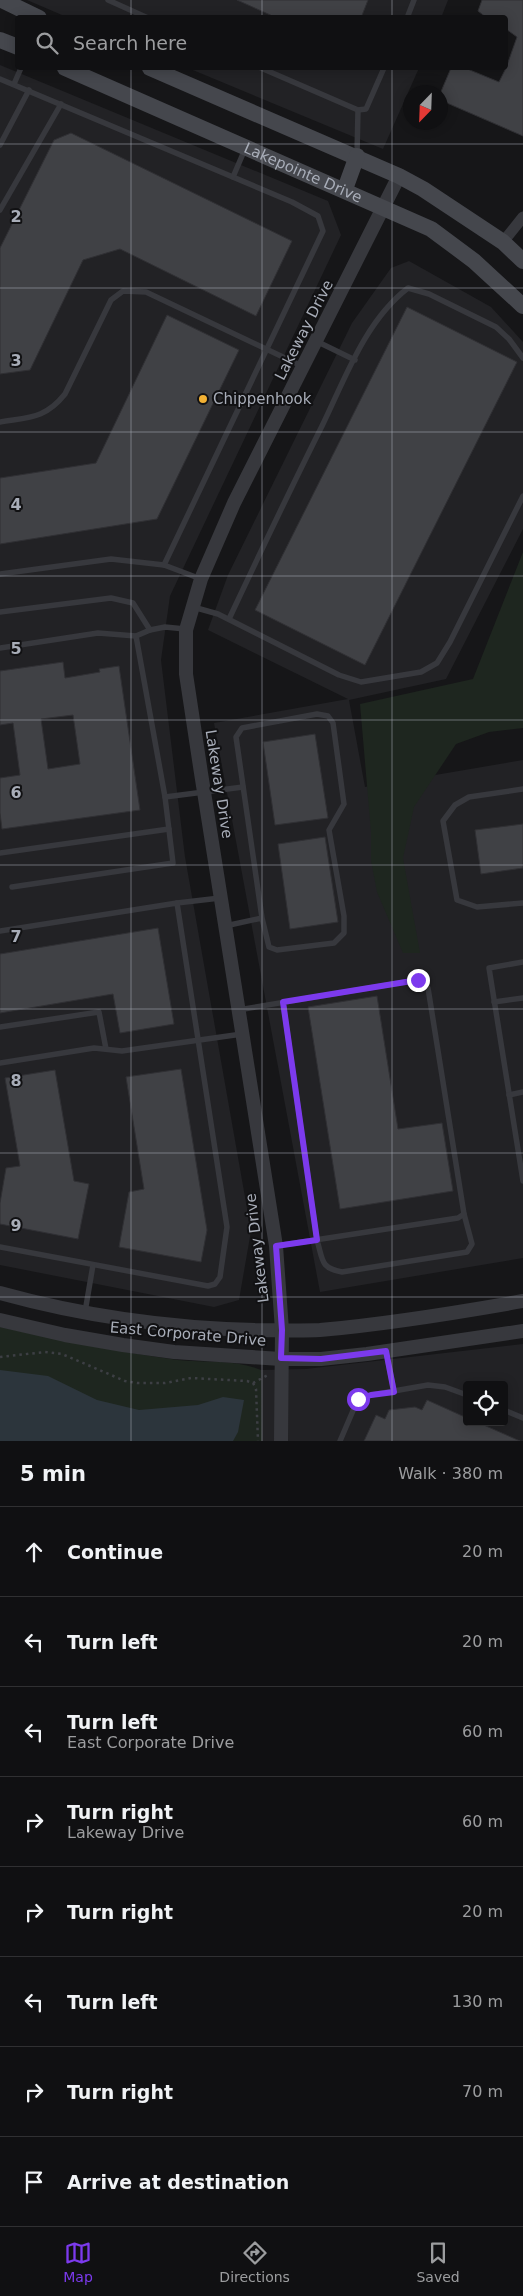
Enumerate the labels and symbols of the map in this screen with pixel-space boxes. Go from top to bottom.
north arrow [403,85,448,130]
street label: Lakepointe Drive [241,139,365,207]
text: 2 [10,207,22,226]
street label: Lakeway Drive [271,277,337,383]
text: 3 [10,351,22,370]
place label: Chippenhook [213,390,312,408]
marker: Chippenhook [197,393,209,405]
text: 4 [10,495,22,514]
text: 5 [10,639,22,658]
street label: Lakeway Drive [202,728,236,840]
text: 6 [10,783,22,802]
text: 7 [10,927,22,946]
route end [407,969,430,992]
text: 8 [10,1071,22,1090]
street label: Lakeway Drive [241,1192,273,1304]
text: 9 [10,1216,22,1235]
street label: East Corporate Drive [109,1318,267,1350]
route start [347,1388,370,1411]

